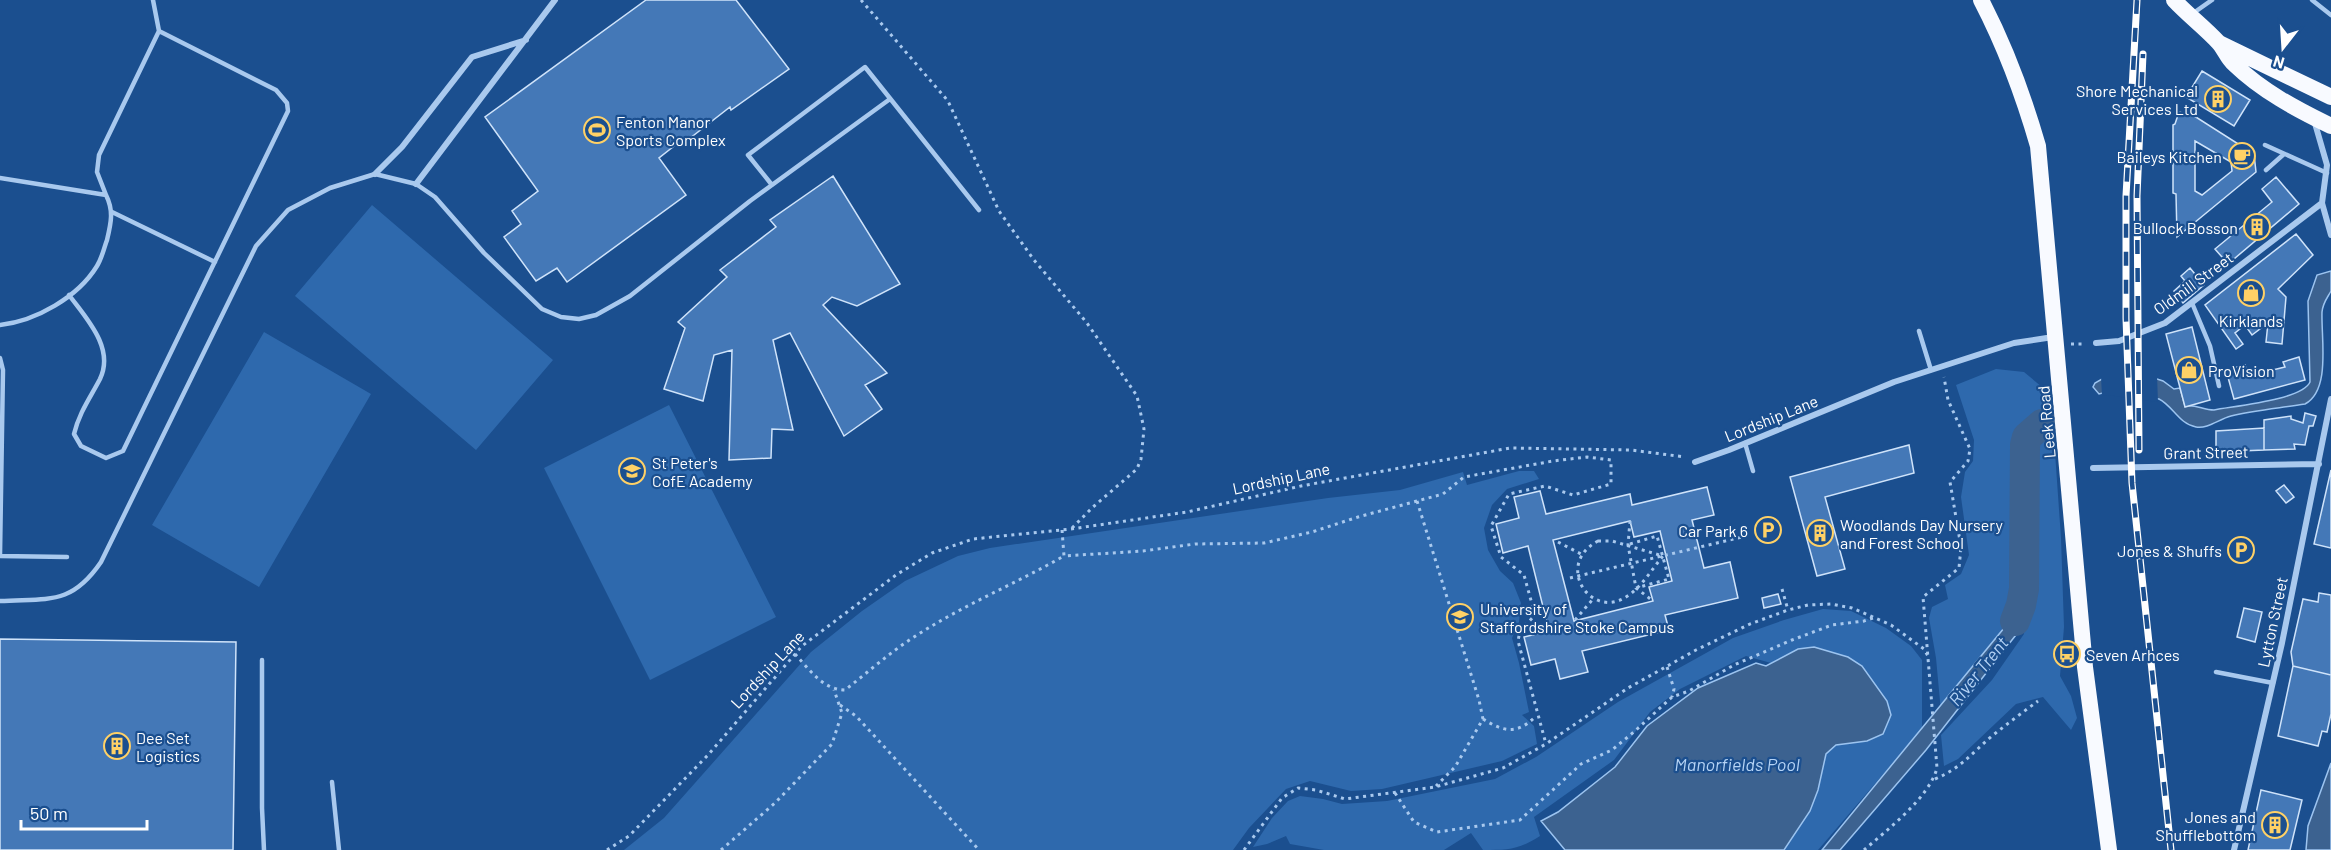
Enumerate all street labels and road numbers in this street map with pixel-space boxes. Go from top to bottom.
street label: Oldmill Street [2149,248,2237,318]
street label: Leek Road [2033,385,2059,459]
street label: Lordship Lane [1722,391,1820,445]
street label: Grant Street [2163,442,2249,462]
street label: Lordship Lane [1231,458,1331,498]
street label: Lytton Street [2253,575,2291,669]
street label: Lordship Lane [726,626,808,712]

